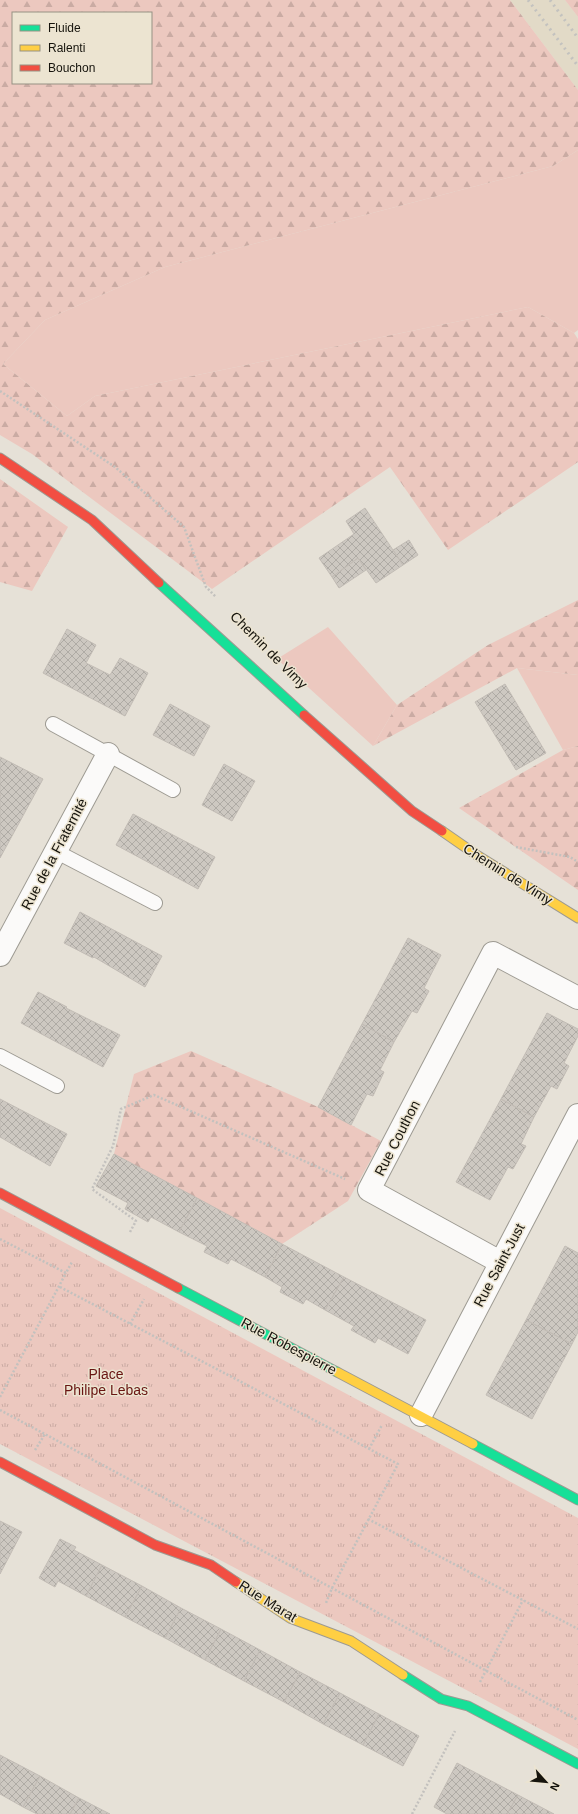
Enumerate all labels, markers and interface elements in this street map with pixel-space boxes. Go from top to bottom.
legend [12,12,152,84]
text: Fluide [48,21,81,35]
text: Ralenti [48,41,85,55]
text: Bouchon [48,61,95,75]
street label: Chemin de Vimy [227,608,311,692]
street label: Rue de la Fraternité [18,795,90,912]
street label: Chemin de Vimy [460,840,556,908]
street label: Rue Couthon [371,1098,423,1178]
street label: Rue Saint-Just [470,1221,528,1309]
street label: Rue Robespierre [239,1314,340,1378]
park label: Place Philipe Lebas [64,1366,148,1398]
street label: Rue Marat [236,1577,300,1625]
north arrow [526,1762,566,1802]
text: N [548,1780,562,1793]

